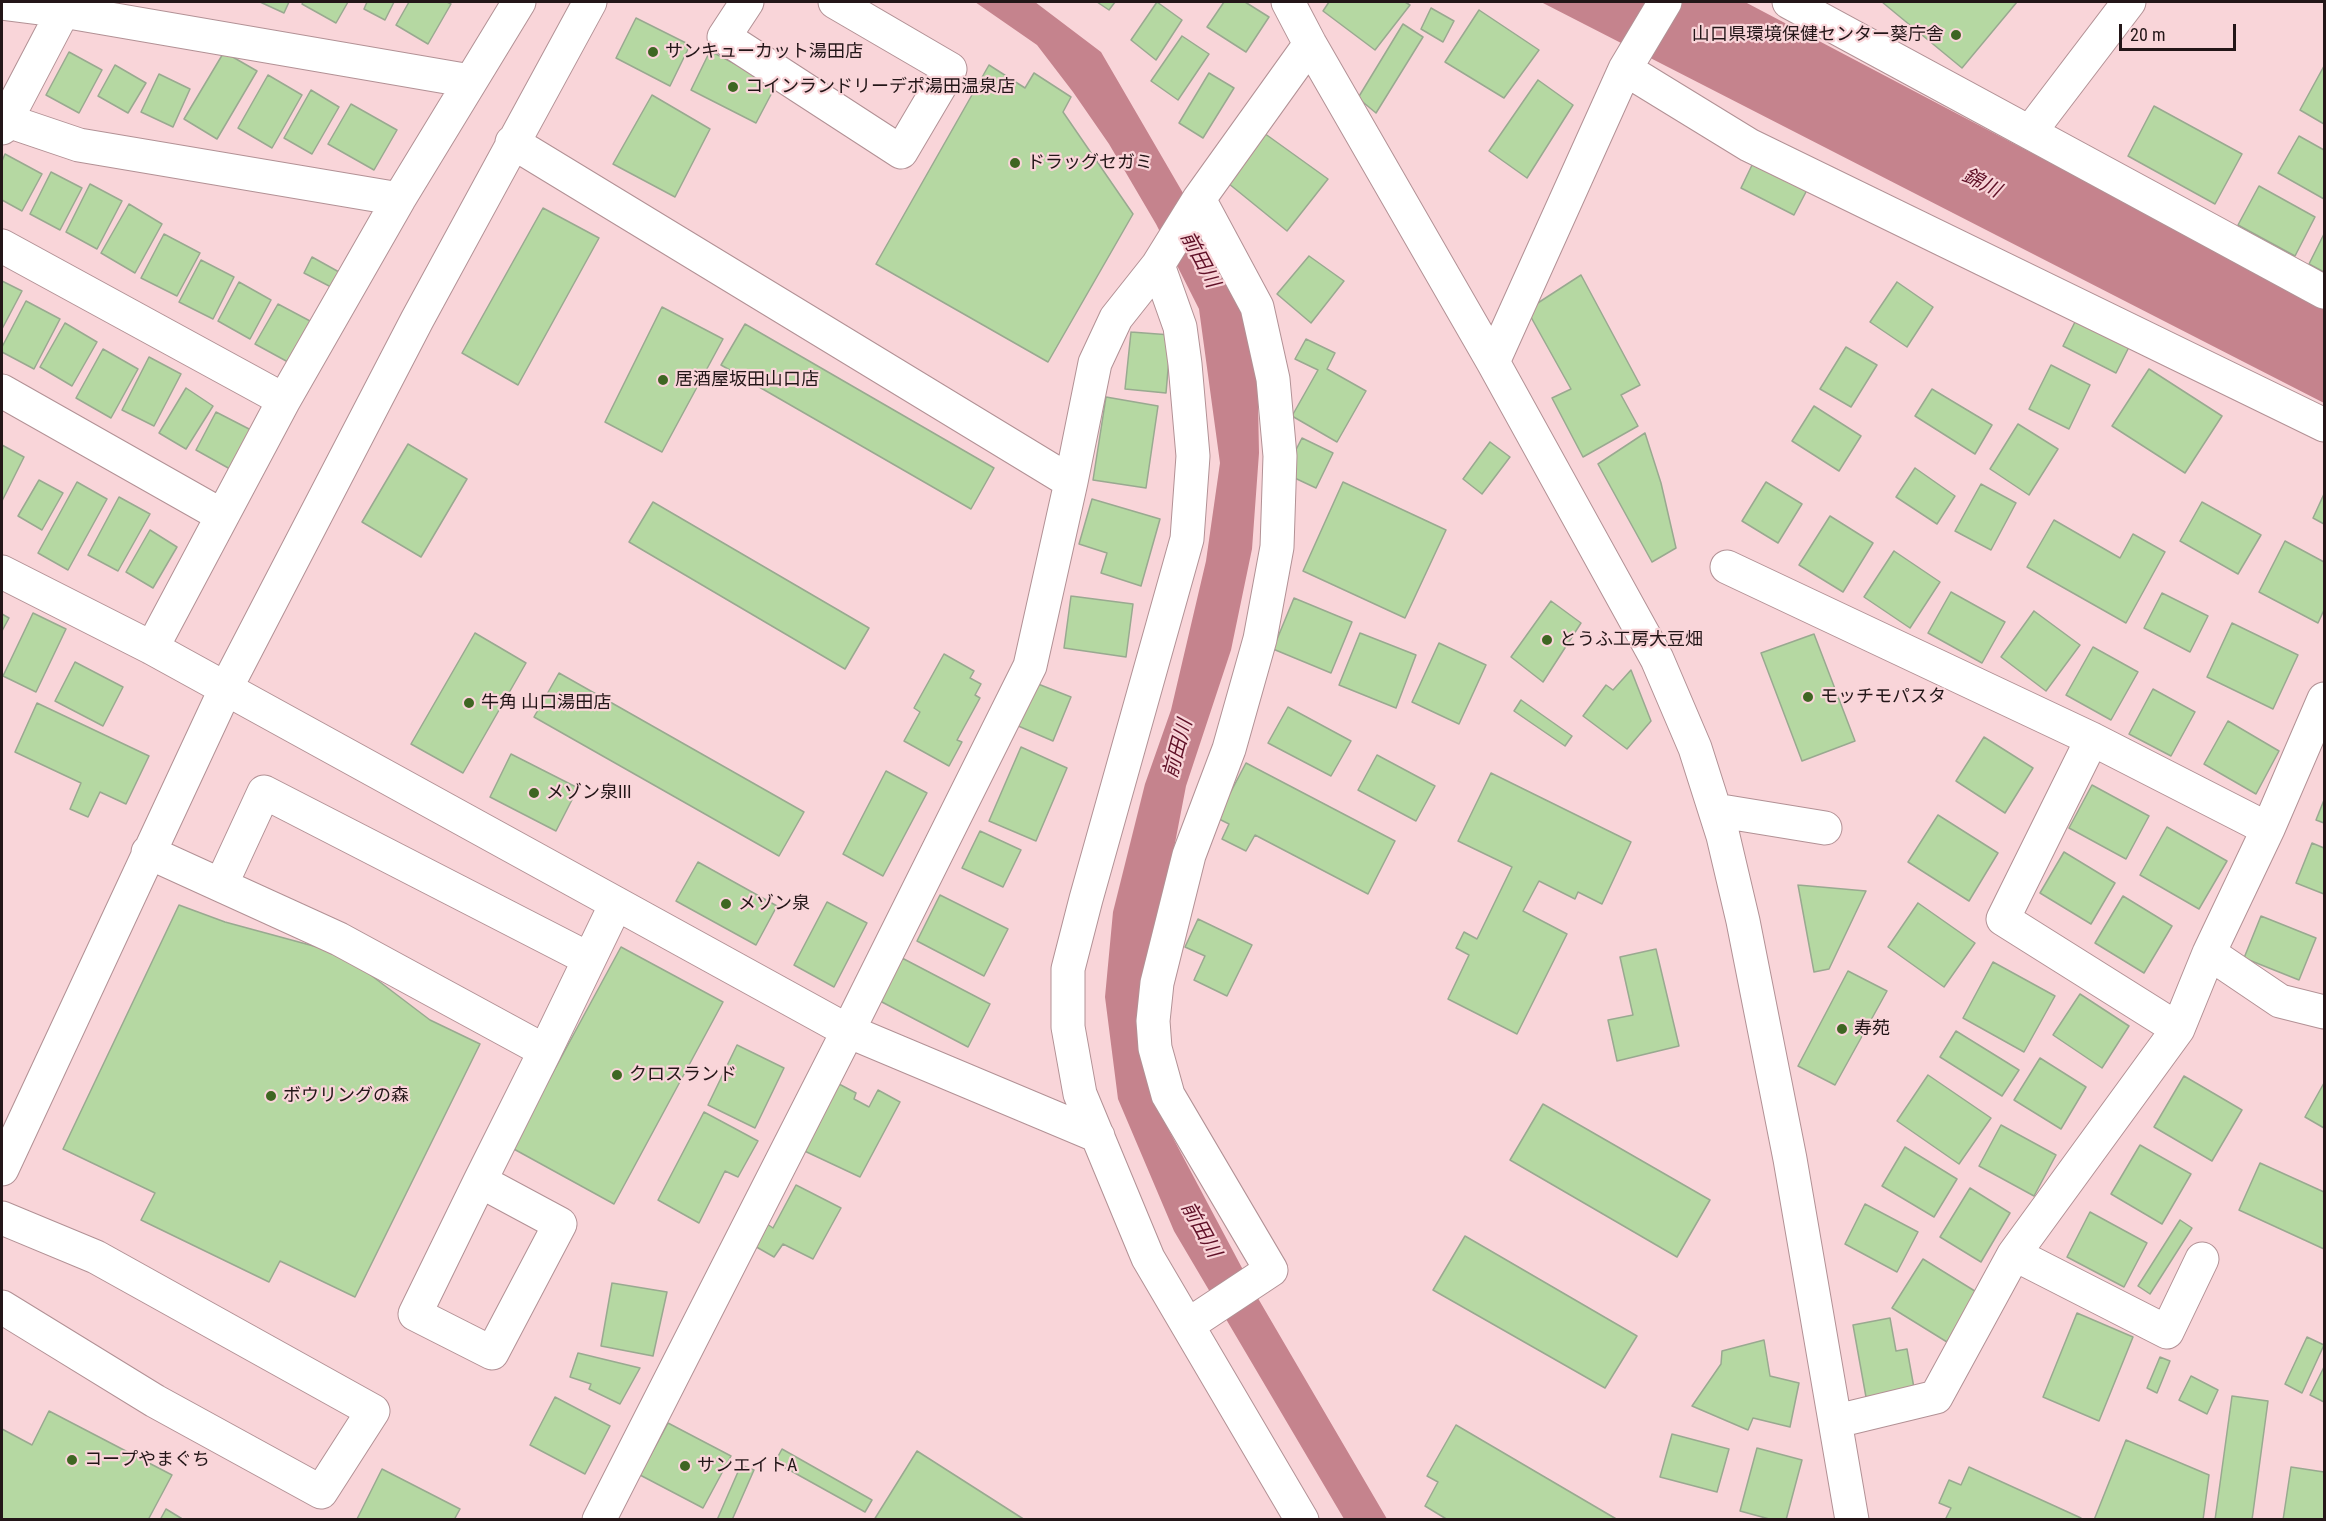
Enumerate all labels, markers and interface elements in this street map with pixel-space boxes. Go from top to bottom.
scale bar [2122,12,2239,50]
place label: 山口県環境保健センター葵庁舎 [1692,24,1944,46]
text: 20 m [2130,24,2165,45]
marker: 山口県環境保健センター葵庁舎 [1949,28,1963,42]
place label: サンキューカット湯田店 [665,41,863,63]
marker: サンキューカット湯田店 [646,45,660,59]
place label: コインランドリーデポ湯田温泉店 [745,76,1015,98]
marker: コインランドリーデポ湯田温泉店 [726,80,740,94]
place label: ドラッグセガミ [1027,152,1153,174]
marker: ドラッグセガミ [1008,156,1022,170]
water label: 錦川 [1958,164,2004,204]
water label: 前田川 [1174,228,1224,292]
place label: 居酒屋坂田山口店 [675,369,819,391]
marker: 居酒屋坂田山口店 [656,373,670,387]
place label: とうふ工房大豆畑 [1559,629,1703,651]
marker: とうふ工房大豆畑 [1540,633,1554,647]
place label: モッチモパスタ [1820,686,1946,708]
marker: モッチモパスタ [1801,690,1815,704]
place label: 牛角 山口湯田店 [481,692,611,714]
marker: 牛角 山口湯田店 [462,696,476,710]
water label: 前田川 [1160,717,1198,781]
place label: メゾン泉III [546,782,631,804]
marker: メゾン泉III [527,786,541,800]
place label: メゾン泉 [738,893,810,915]
marker: メゾン泉 [719,897,733,911]
place label: 寿苑 [1854,1018,1890,1040]
marker: 寿苑 [1835,1022,1849,1036]
place label: クロスランド [629,1064,737,1086]
marker: クロスランド [610,1068,624,1082]
place label: ボウリングの森 [283,1085,409,1107]
marker: ボウリングの森 [264,1089,278,1103]
water label: 前田川 [1175,1198,1225,1262]
place label: コープやまぐち [84,1449,210,1471]
marker: コープやまぐち [65,1453,79,1467]
place label: サンエイトA [697,1455,797,1477]
marker: サンエイトA [678,1459,692,1473]

